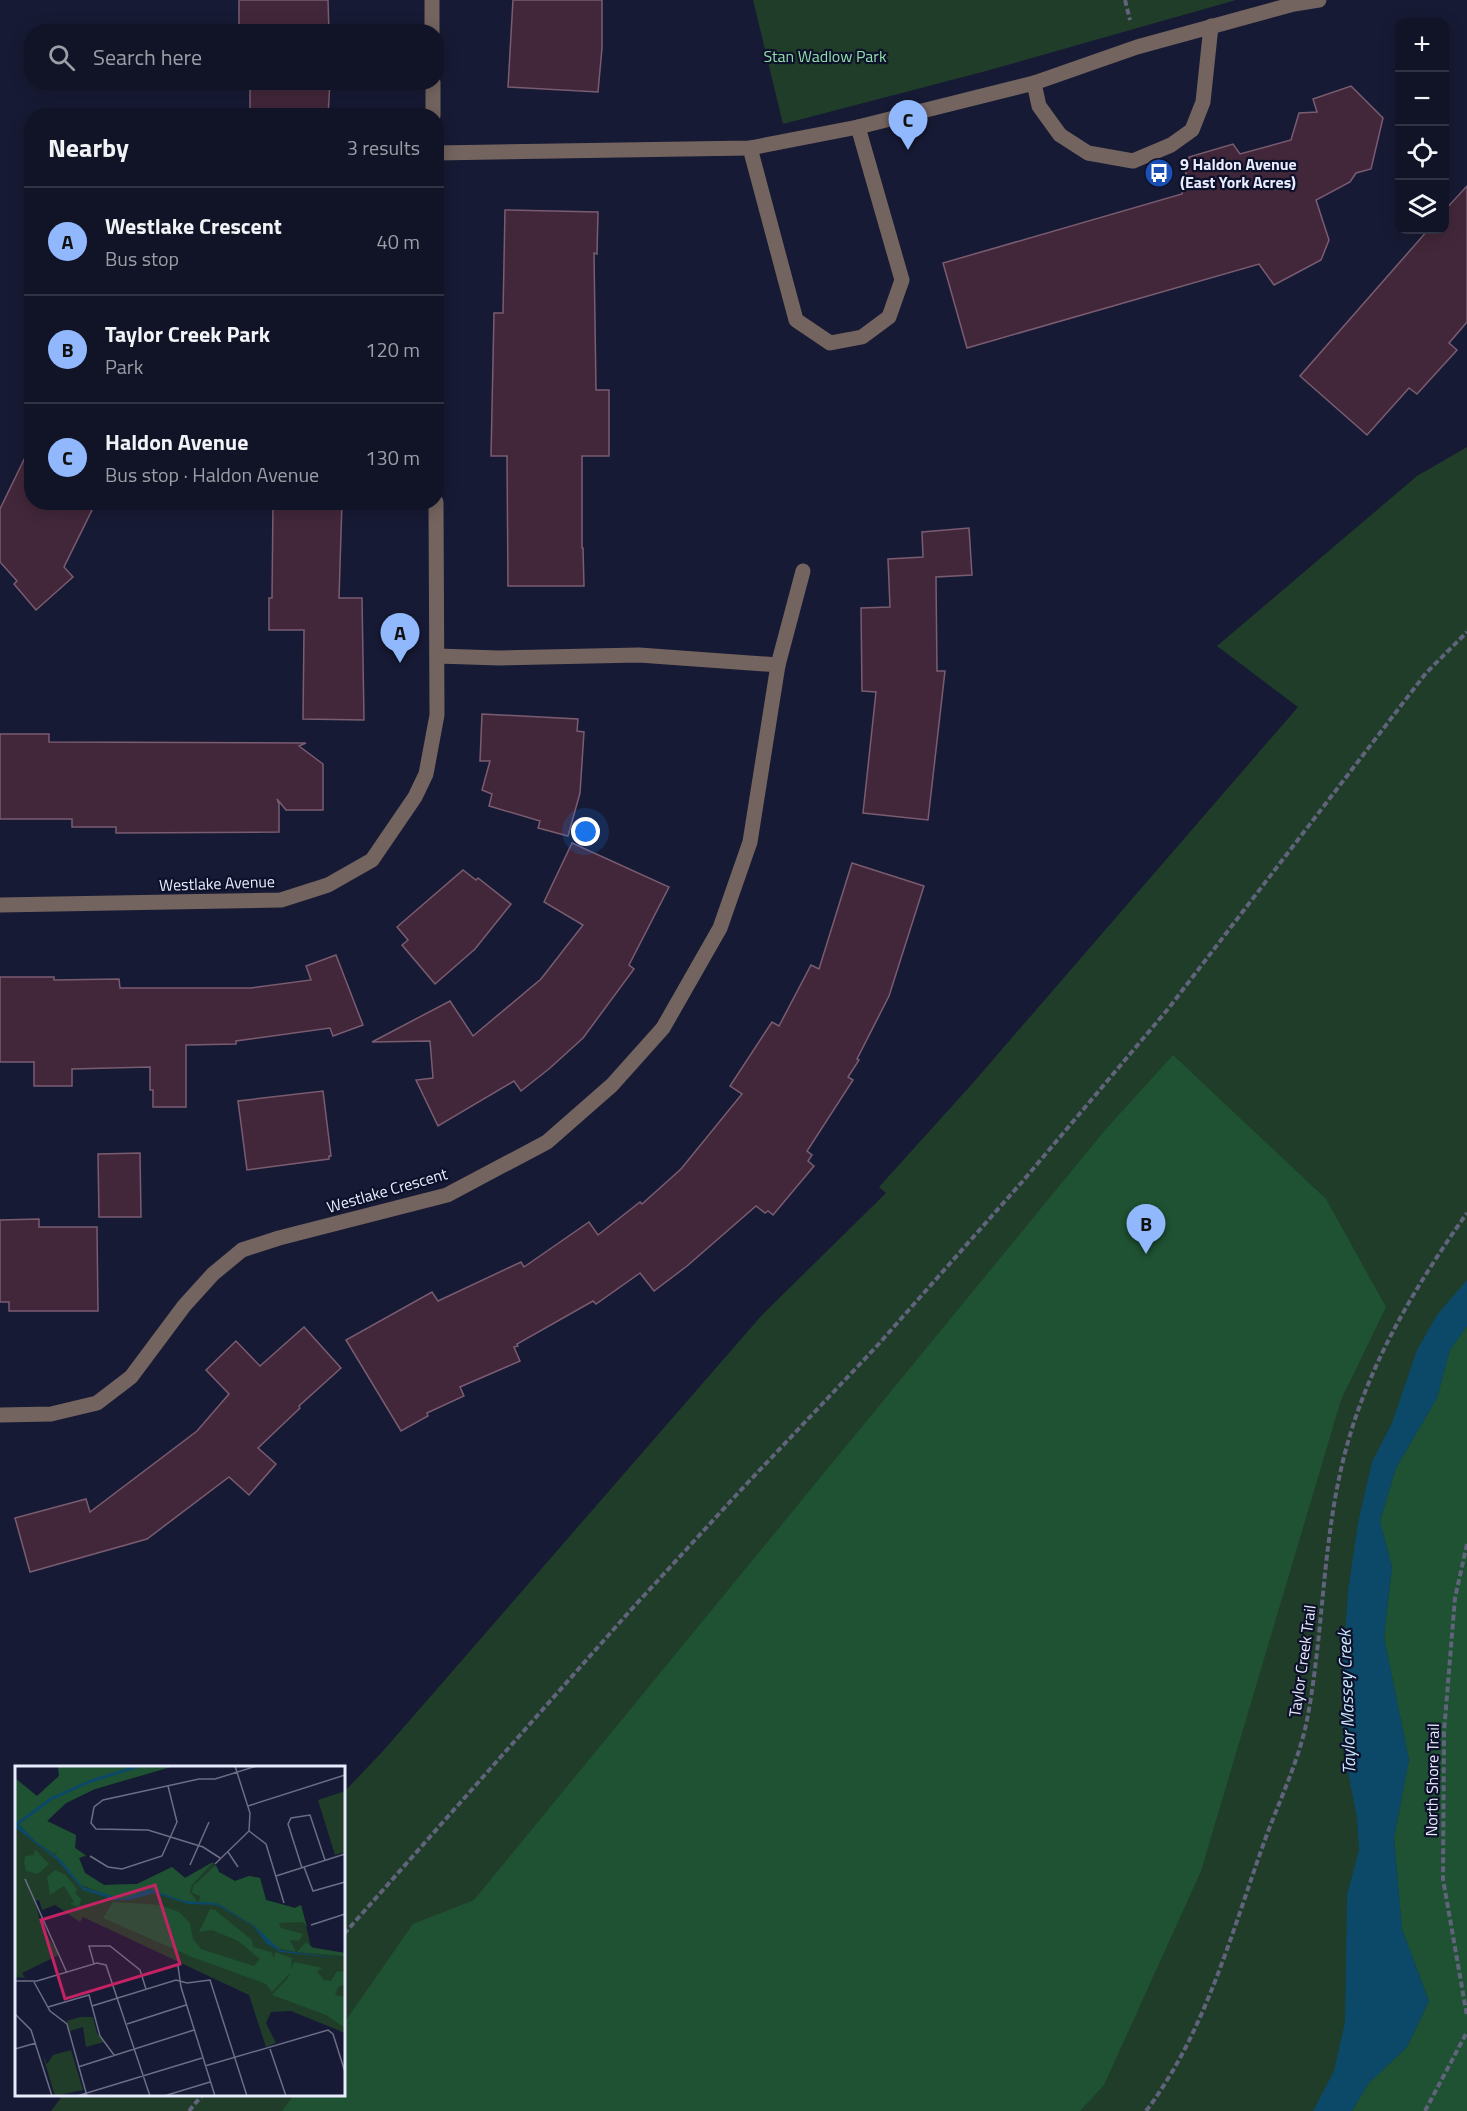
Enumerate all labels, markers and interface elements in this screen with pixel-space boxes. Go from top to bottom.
map controls [1395,18,1449,234]
button: + [1395,18,1449,72]
search box [24,24,444,90]
text: Search here [93,40,202,74]
icon: search [45,41,78,74]
park label: Stan Wadlow Park [763,44,887,68]
button: − [1395,72,1449,126]
pin: C [888,100,928,150]
button: locate [1395,126,1449,180]
text: Nearby [48,128,129,167]
text: 3 results [347,132,420,163]
place label: 9 Haldon Avenue (East York Acres) [1180,152,1297,194]
bus stop icon: 9 Haldon Avenue (East York Acres) [1143,157,1175,189]
button: layers [1395,180,1449,234]
text: Westlake Crescent [105,209,282,243]
text: A [61,226,74,257]
text: 40 m [376,226,420,257]
text: Bus stop [105,243,179,274]
text: Taylor Creek Park [105,317,270,351]
text: B [61,334,74,365]
text: 120 m [365,334,420,365]
text: Park [105,351,143,382]
text: Haldon Avenue [105,425,248,459]
text: C [62,442,73,473]
text: 130 m [365,442,420,473]
text: Bus stop · Haldon Avenue [105,459,319,490]
pin: A [380,614,420,663]
your location [571,817,600,846]
street label: Westlake Avenue [159,869,275,897]
street label: Westlake Crescent [324,1161,450,1219]
pin: B [1126,1204,1166,1254]
street label: Taylor Creek Trail [1282,1603,1322,1719]
water label: Taylor Massey Creek [1330,1627,1363,1775]
street label: North Shore Trail [1419,1723,1445,1837]
inset map [15,1766,345,2096]

